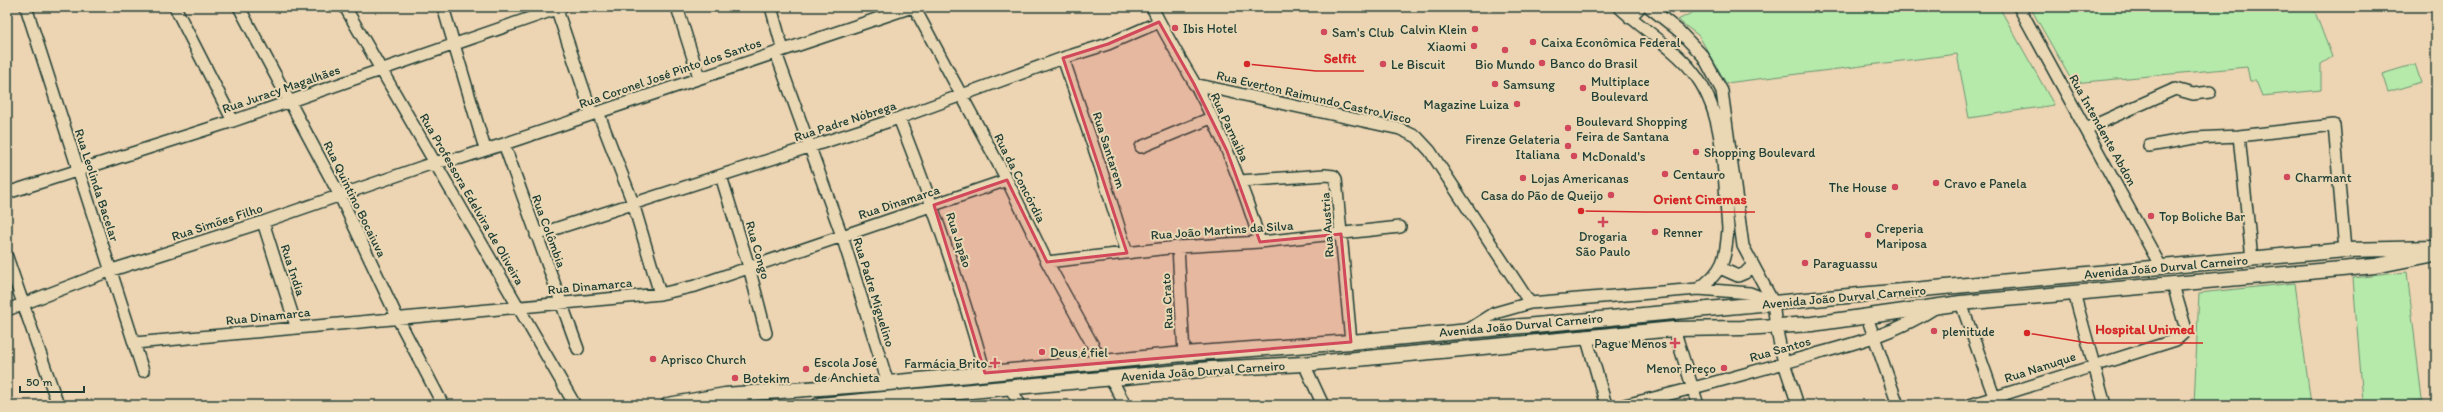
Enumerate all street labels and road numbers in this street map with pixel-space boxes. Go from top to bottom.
street label: Rua Coronel José Pinto dos Santos [577,35,763,111]
street label: Rua Juracy Magalhães [220,62,342,116]
street label: Rua Everton Raimundo Castro Visco [1215,67,1413,127]
street label: Rua Intendente Abdon [2066,72,2140,189]
street label: Rua Parnaiba [1208,90,1253,164]
street label: Rua Padre Nóbrega [792,97,898,145]
street label: Rua Santarem [1090,110,1128,190]
street label: Rua Professora Edelvira de Oliveira [417,111,528,288]
street label: Rua Leolinda Bacelar [72,127,123,244]
street label: Rua da Concórdia [991,131,1049,225]
street label: Rua Quintino Bocaiuva [320,139,390,260]
street label: Rua Dinamarca [856,182,942,222]
street label: Rua Austria [1317,191,1337,258]
street label: Rua Colômbia [529,192,569,270]
street label: Rua Simões Filho [170,200,265,244]
street label: Rua Japão [943,210,975,270]
street label: Rua João Martins da Silva [1150,218,1294,242]
street label: Rua Congo [743,219,774,281]
street label: Rua Padre Miguelino [850,235,898,349]
street label: Rua India [278,242,308,298]
street label: Avenida João Durval Carneiro [2083,252,2249,282]
street label: Rua Crato [1158,272,1176,329]
street label: Rua Dinamarca [547,275,633,297]
street label: Avenida João Durval Carneiro [1761,282,1927,312]
street label: Rua Dinamarca [225,304,311,328]
street label: Avenida João Durval Carneiro [1438,310,1604,340]
street label: Rua Santos [1748,333,1813,365]
street label: Rua Nanuque [2002,348,2078,386]
street label: Avenida João Durval Carneiro [1120,358,1286,384]

